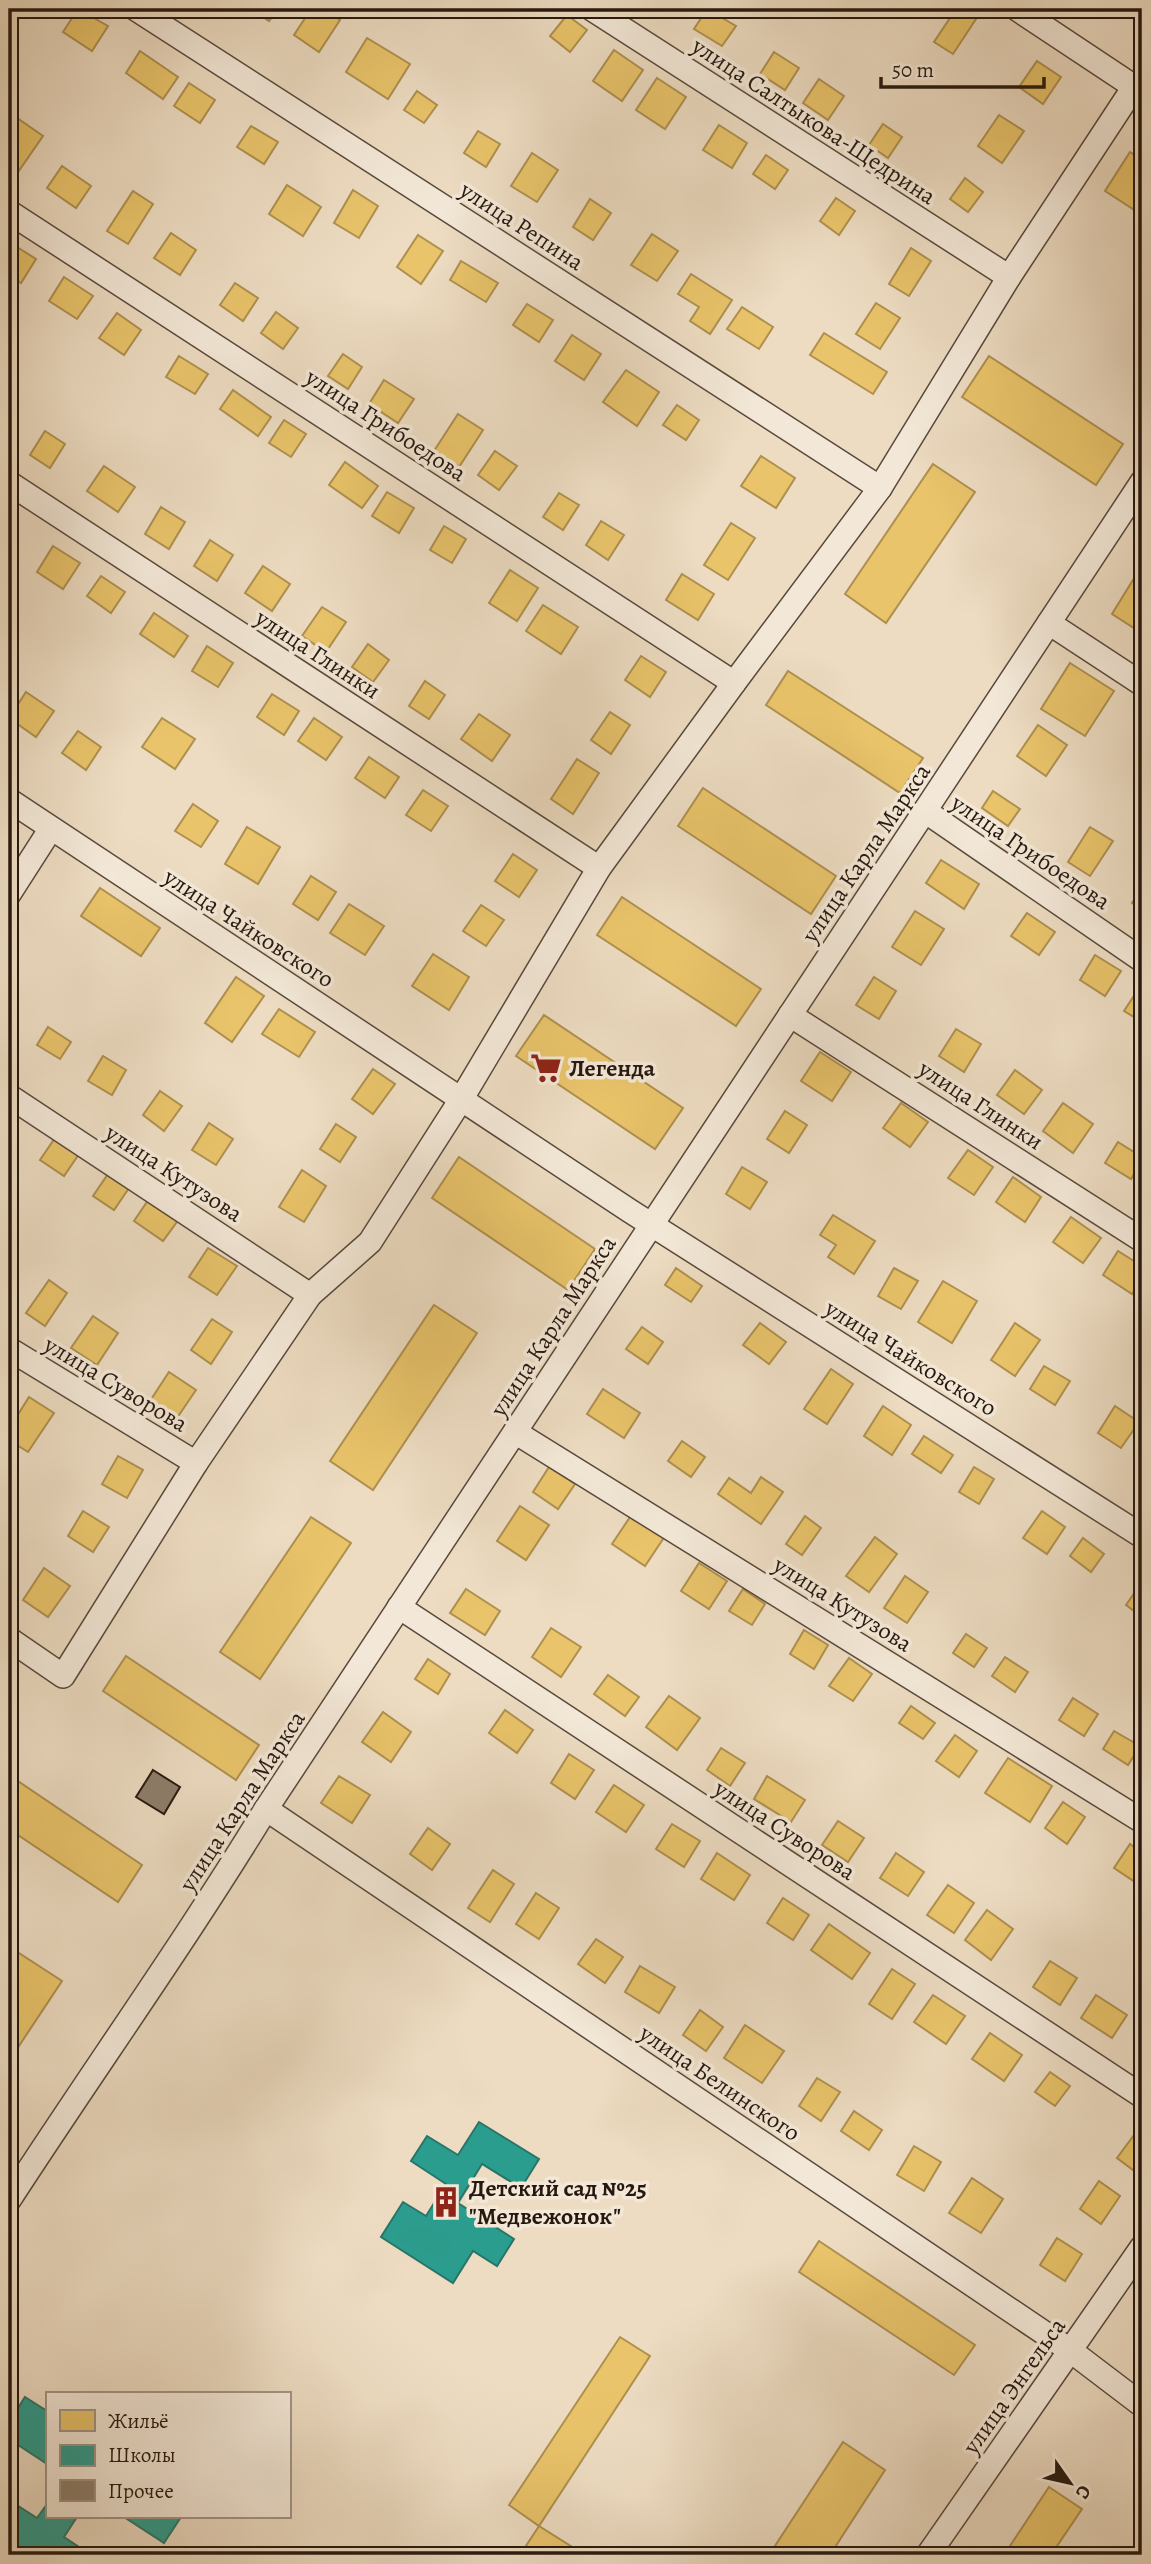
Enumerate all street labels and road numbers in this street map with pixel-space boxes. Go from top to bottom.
street label: улица Салтыкова-Щедрина [685,29,942,212]
street label: улица Репина [453,173,590,278]
street label: улица Грибоедова [299,360,473,489]
street label: улица Глинки [248,601,387,706]
street label: улица Карла Маркса [794,757,938,950]
street label: улица Грибоедова [944,786,1117,917]
street label: улица Чайковского [157,860,340,995]
street label: улица Глинки [911,1052,1050,1157]
street label: улица Кутузова [98,1116,249,1229]
street label: улица Карла Маркса [482,1229,623,1423]
street label: улица Чайковского [818,1292,1003,1424]
street label: улица Суворова [37,1328,194,1440]
street label: улица Кутузова [767,1548,918,1659]
street label: улица Карла Маркса [171,1704,312,1898]
street label: улица Суворова [707,1772,862,1888]
street label: улица Белинского [632,2017,807,2149]
street label: улица Энгельса [955,2312,1073,2461]

